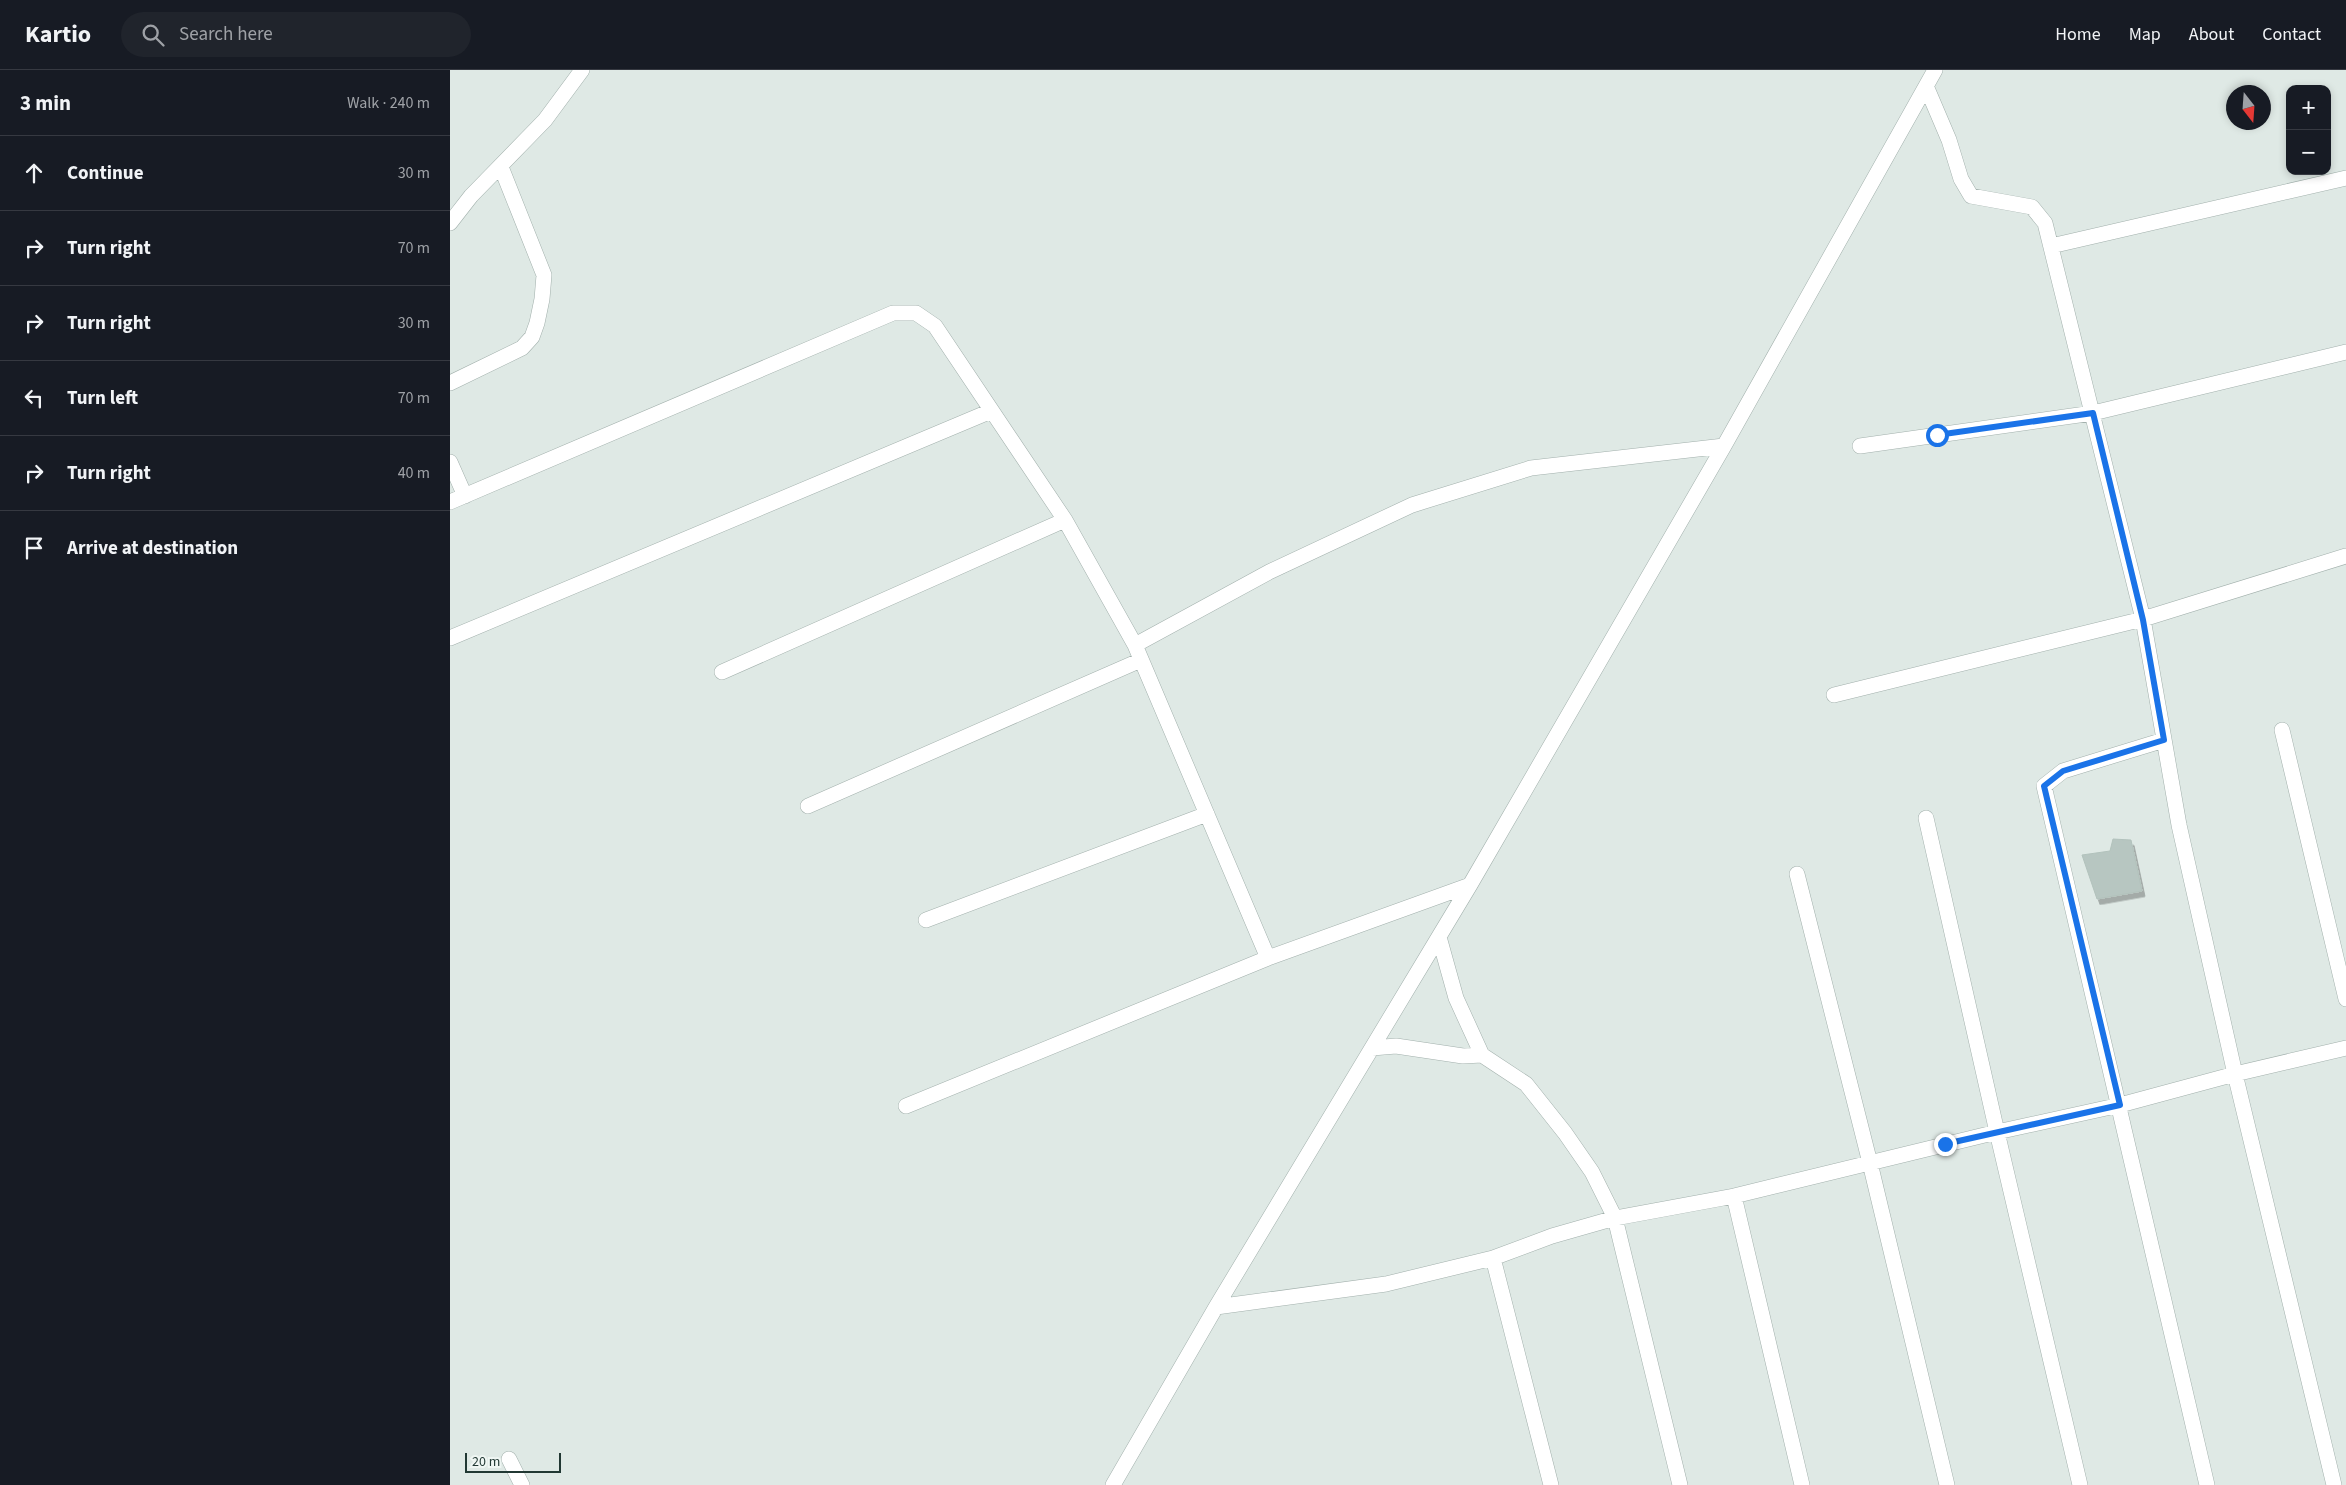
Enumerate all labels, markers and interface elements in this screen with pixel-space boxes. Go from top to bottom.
search box [121,12,471,57]
text: Kartio [25,17,91,52]
icon: search [139,21,167,49]
text: Search here [179,21,273,48]
text: Home [2055,22,2101,47]
text: Map [2129,22,2161,47]
text: About [2189,22,2234,47]
text: Contact [2262,22,2321,47]
north arrow [2226,85,2271,130]
map controls [2286,85,2331,175]
button: + [2286,85,2331,130]
text: 3 min [20,88,71,118]
text: Walk · 240 m [347,92,430,114]
button: − [2286,130,2331,175]
icon: ahead [20,159,48,187]
text: Continue [67,160,144,187]
text: 30 m [398,162,430,184]
icon: right [20,234,48,262]
text: Turn right [67,235,151,262]
text: 70 m [398,237,430,259]
icon: right [20,309,48,337]
text: Turn right [67,310,151,337]
text: 30 m [398,312,430,334]
icon: left [20,384,48,412]
text: Turn left [67,385,138,412]
text: 70 m [398,387,430,409]
route start [1926,424,1949,447]
icon: right [20,459,48,487]
text: Turn right [67,460,151,487]
text: 40 m [398,462,430,484]
icon: arrive [20,534,48,562]
text: Arrive at destination [67,535,238,562]
route end [1934,1133,1957,1156]
scale bar [465,1450,561,1473]
text: 20 m [472,1452,500,1472]

